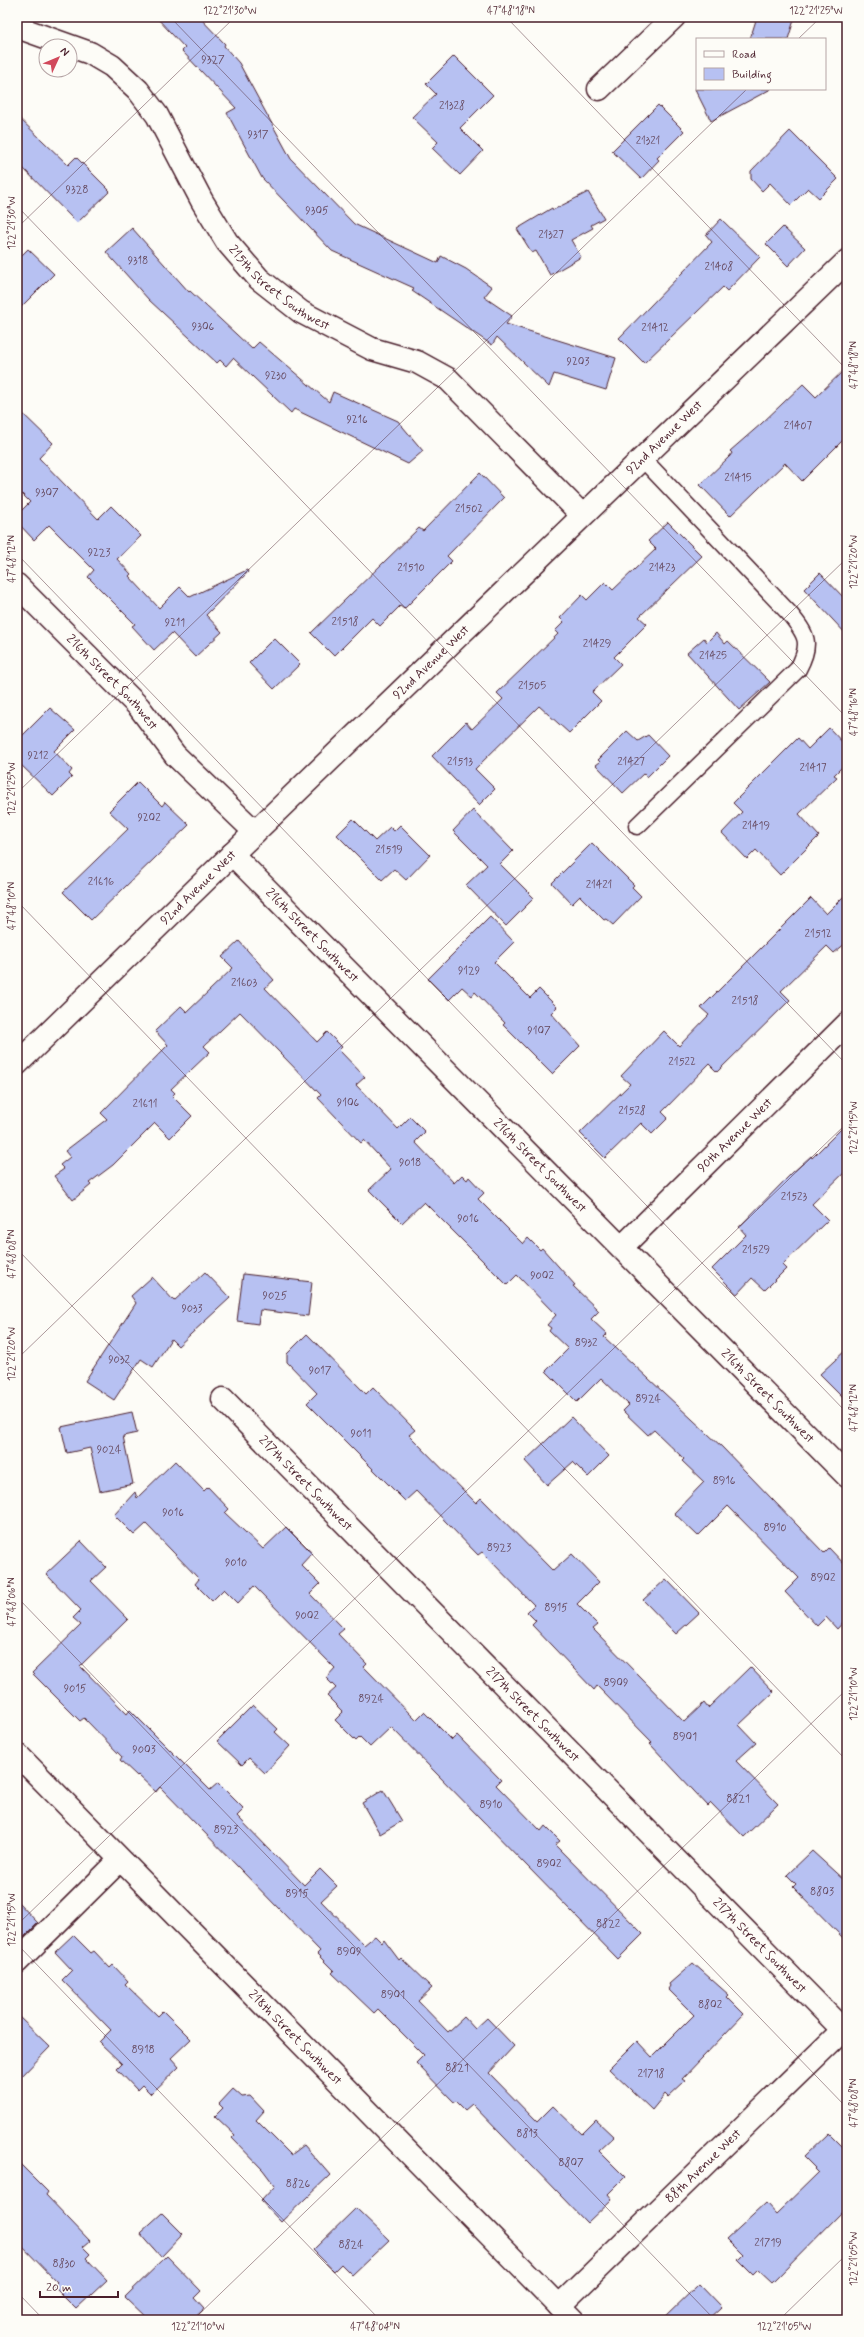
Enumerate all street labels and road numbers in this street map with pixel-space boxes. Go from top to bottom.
street label: 215th Street Southwest [225,241,333,334]
street label: 92nd Avenue West [622,396,706,478]
street label: 92nd Avenue West [389,621,473,703]
street label: 216th Street Southwest [63,631,162,733]
street label: 92nd Avenue West [156,846,240,928]
street label: 216th Street Southwest [262,884,363,986]
street label: 90th Avenue West [694,1094,776,1176]
street label: 216th Street Southwest [490,1115,590,1216]
street label: 216th Street Southwest [717,1345,818,1447]
street label: 217th Street Southwest [255,1432,356,1535]
street label: 217th Street Southwest [482,1663,584,1766]
street label: 217th Street Southwest [709,1894,811,1997]
street label: 218th Street Southwest [245,1986,346,2089]
street label: 88th Avenue West [661,2125,745,2207]

